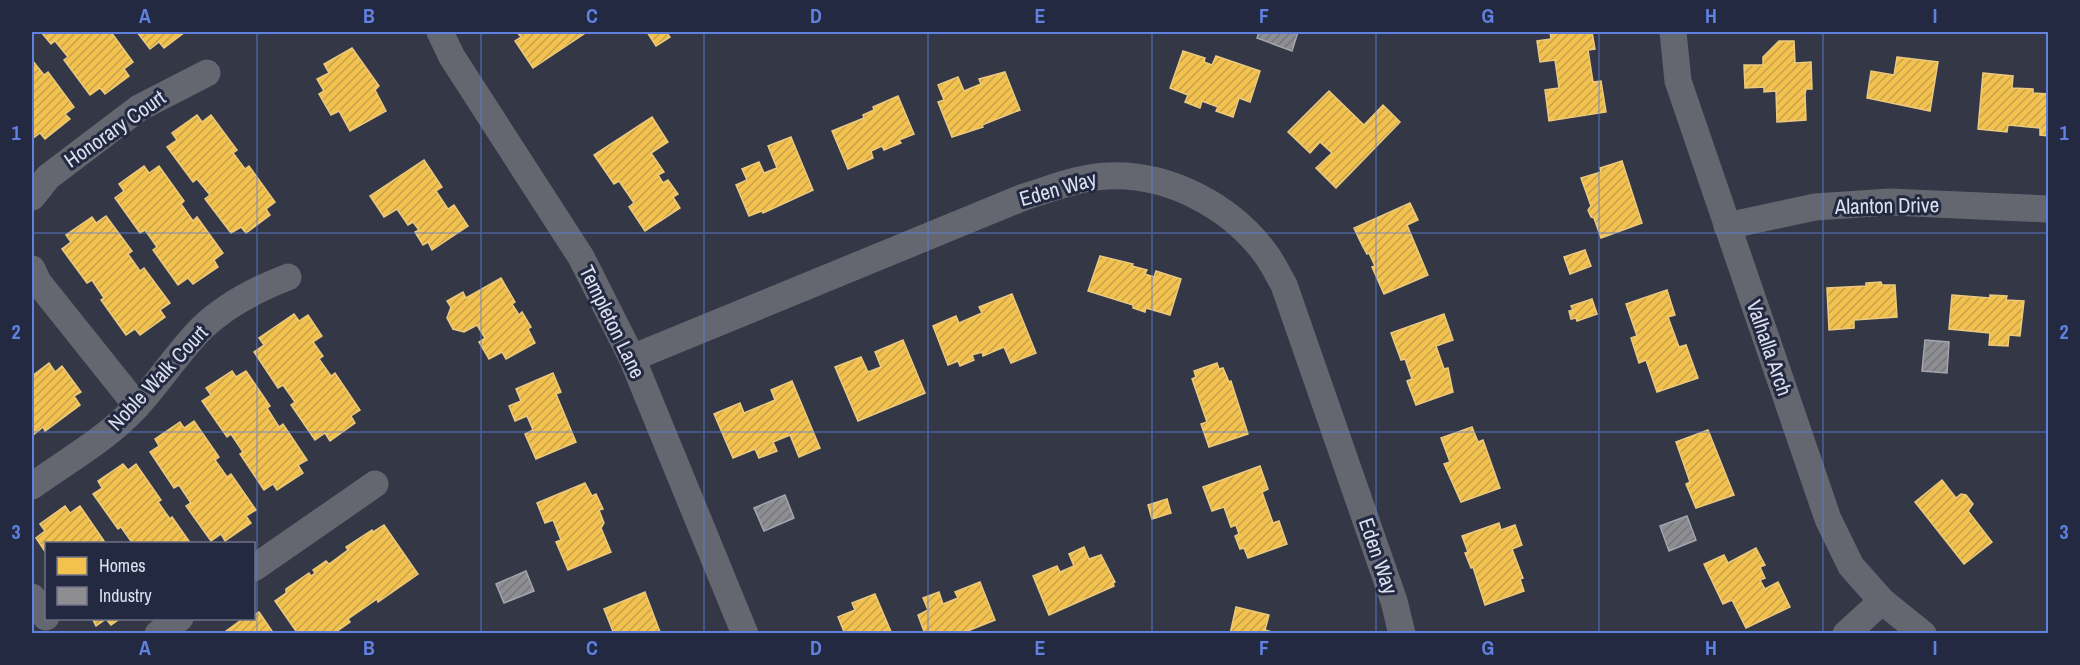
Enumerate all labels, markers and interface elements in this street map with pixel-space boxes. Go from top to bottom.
text: A [139,2,151,29]
text: B [363,2,375,29]
text: C [586,2,598,29]
text: D [810,2,822,29]
text: E [1035,2,1046,29]
text: F [1259,2,1269,29]
text: G [1482,2,1494,29]
text: H [1705,2,1717,29]
text: I [1933,2,1937,29]
street label: Honorary Court [58,83,171,174]
text: 1 [11,119,21,146]
text: 1 [2059,119,2069,146]
street label: Eden Way [1016,164,1100,213]
street label: Alanton Drive [1834,190,1939,221]
street label: Templeton Lane [573,260,652,383]
street label: Valhalla Arch [1740,296,1799,399]
text: 2 [11,318,21,345]
text: 2 [2059,318,2069,345]
street label: Noble Walk Court [101,319,214,437]
street label: Eden Way [1352,514,1405,598]
text: 3 [11,518,21,545]
text: 3 [2059,518,2069,545]
legend [45,542,255,620]
text: Homes [99,553,146,578]
text: Industry [99,583,152,608]
text: A [139,634,151,661]
text: B [363,634,375,661]
text: C [586,634,598,661]
text: D [810,634,822,661]
text: E [1035,634,1046,661]
text: F [1259,634,1269,661]
text: G [1482,634,1494,661]
text: H [1705,634,1717,661]
text: I [1933,634,1937,661]

